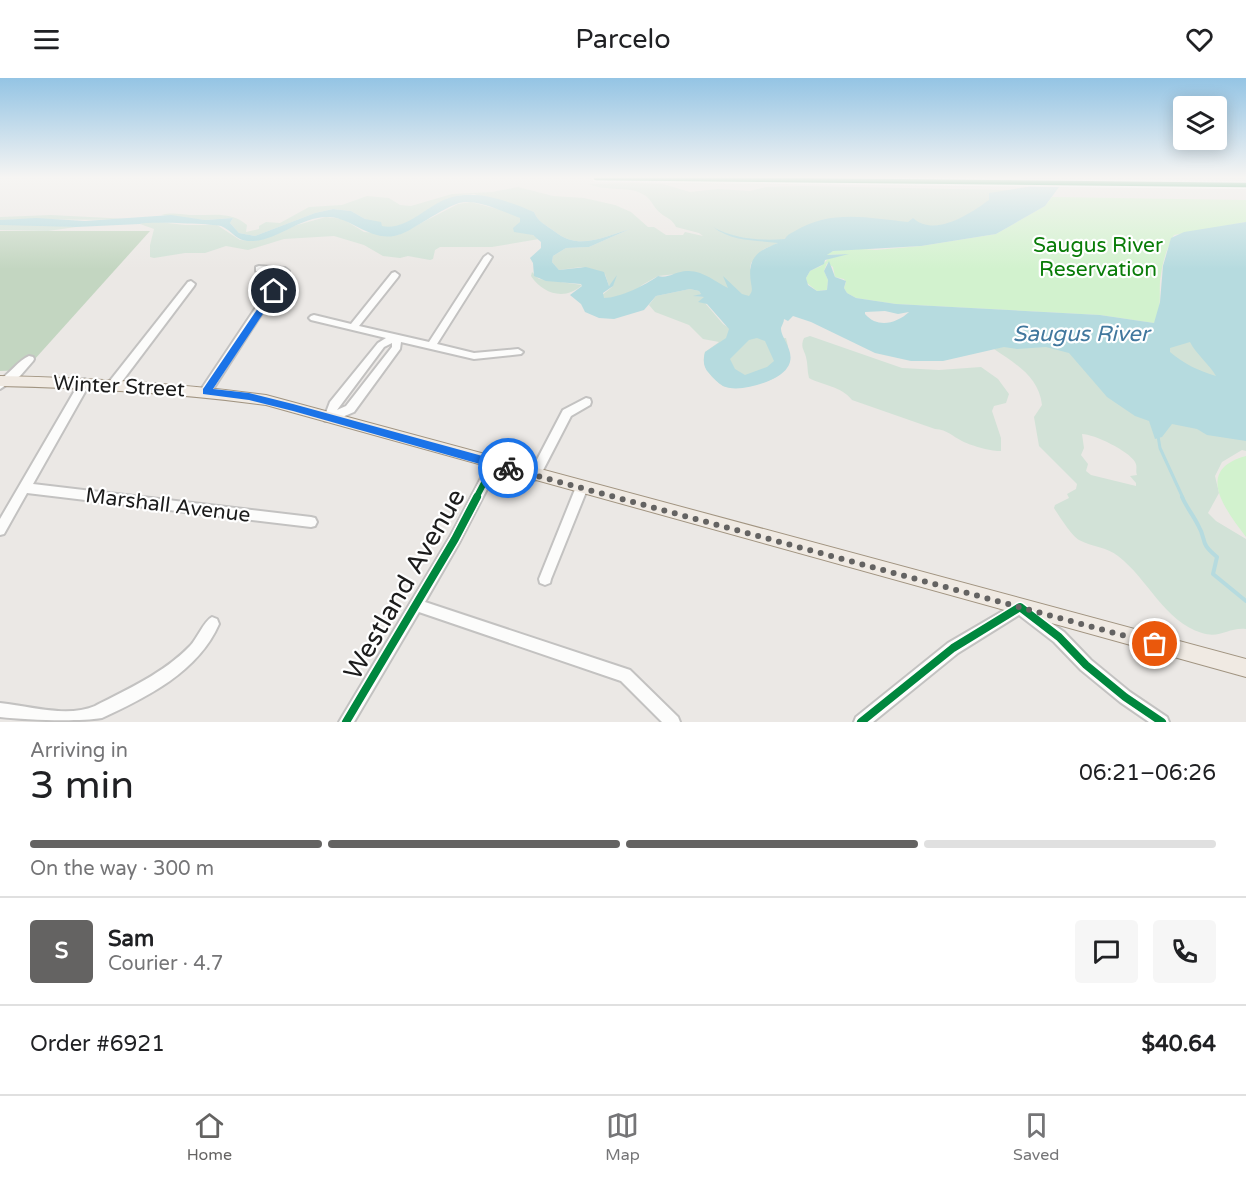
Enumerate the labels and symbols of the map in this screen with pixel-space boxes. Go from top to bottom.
park label: Saugus River Reservation [1033,233,1163,282]
pin [248,265,299,316]
water label: Saugus River [1013,321,1152,347]
street label: Winter Street [52,371,186,402]
courier [478,438,538,498]
street label: Marshall Avenue [84,483,252,528]
street label: Westland Avenue [337,483,472,685]
pin [1129,618,1180,669]

